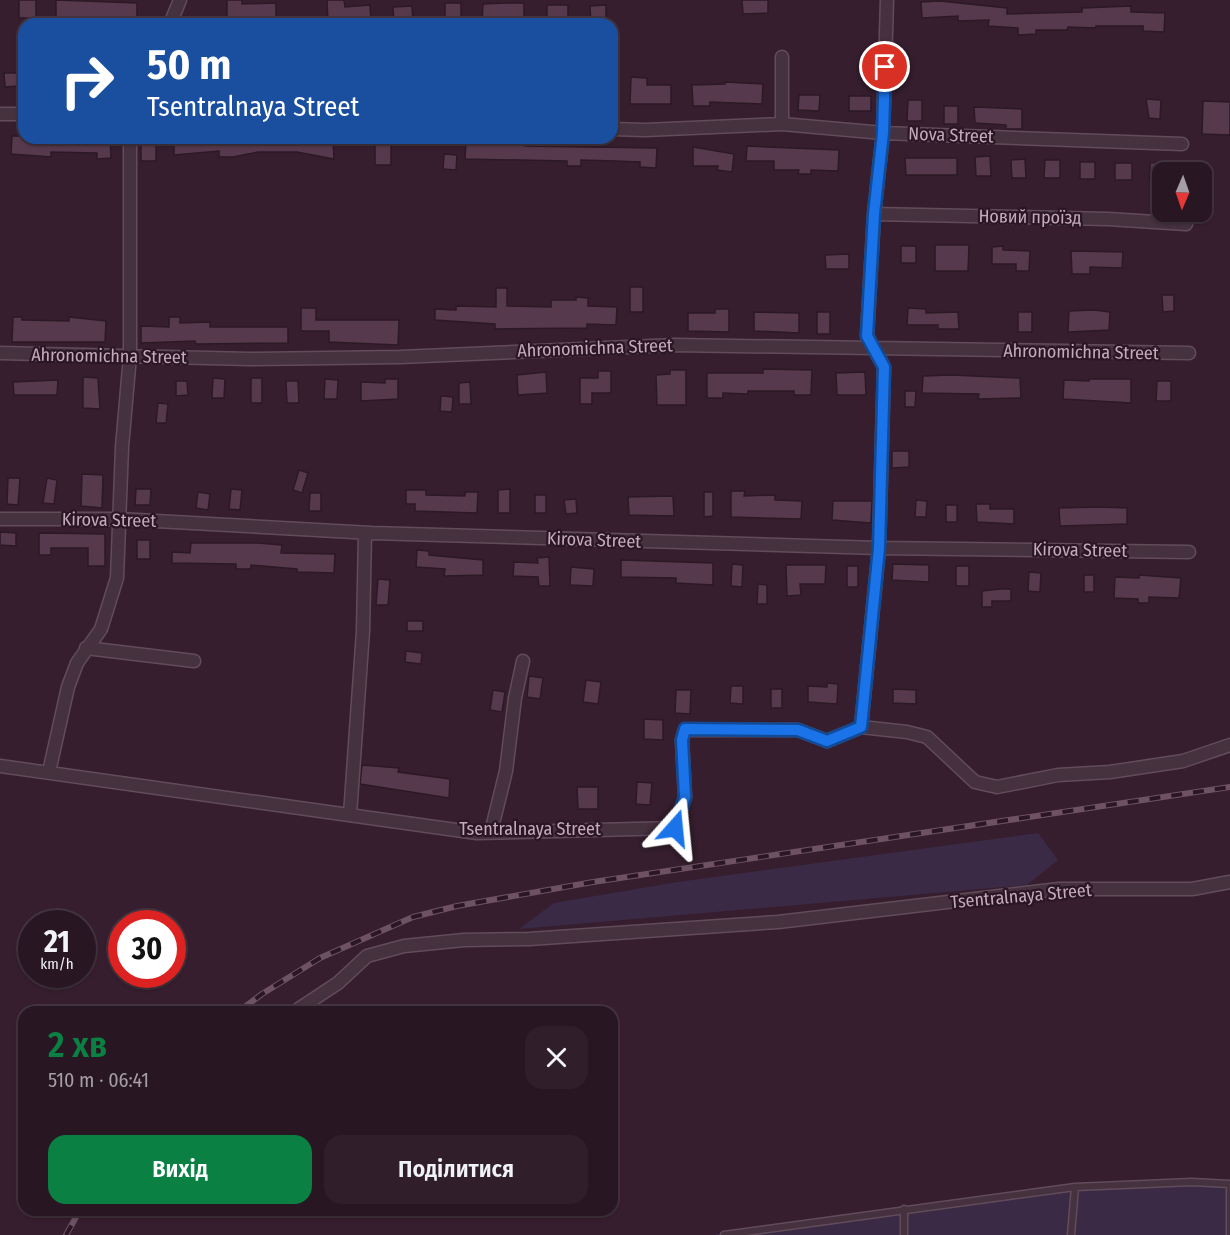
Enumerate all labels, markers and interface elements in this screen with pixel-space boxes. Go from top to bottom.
text: 50 m [147,40,231,90]
pin [859,41,910,92]
icon: right [48,42,126,120]
icon: arrive [868,50,901,83]
text: Tsentralnaya Street [147,91,359,123]
street label: Nova Street [908,123,994,147]
north arrow [1152,162,1212,222]
map controls [1152,162,1212,222]
street label: Новий проїзд [978,205,1082,229]
street label: Ahronomichna Street [517,334,673,362]
street label: Ahronomichna Street [1003,340,1159,364]
street label: Ahronomichna Street [31,344,187,368]
street label: Kirova Street [62,508,156,532]
street label: Kirova Street [546,527,642,553]
street label: Kirova Street [1033,538,1127,562]
position arrow [643,796,707,860]
street label: Tsentralnaya Street [459,818,601,840]
street label: Tsentralnaya Street [949,879,1093,913]
speed limit sign: 30 [108,910,186,988]
text: 21 [44,924,70,960]
text: km/h [40,955,74,973]
text: 2 хв [48,1023,107,1067]
button: close [525,1026,588,1089]
text: 510 m · 06:41 [48,1068,149,1092]
button: Вихід [48,1135,312,1204]
button: Поділитися [324,1135,588,1204]

